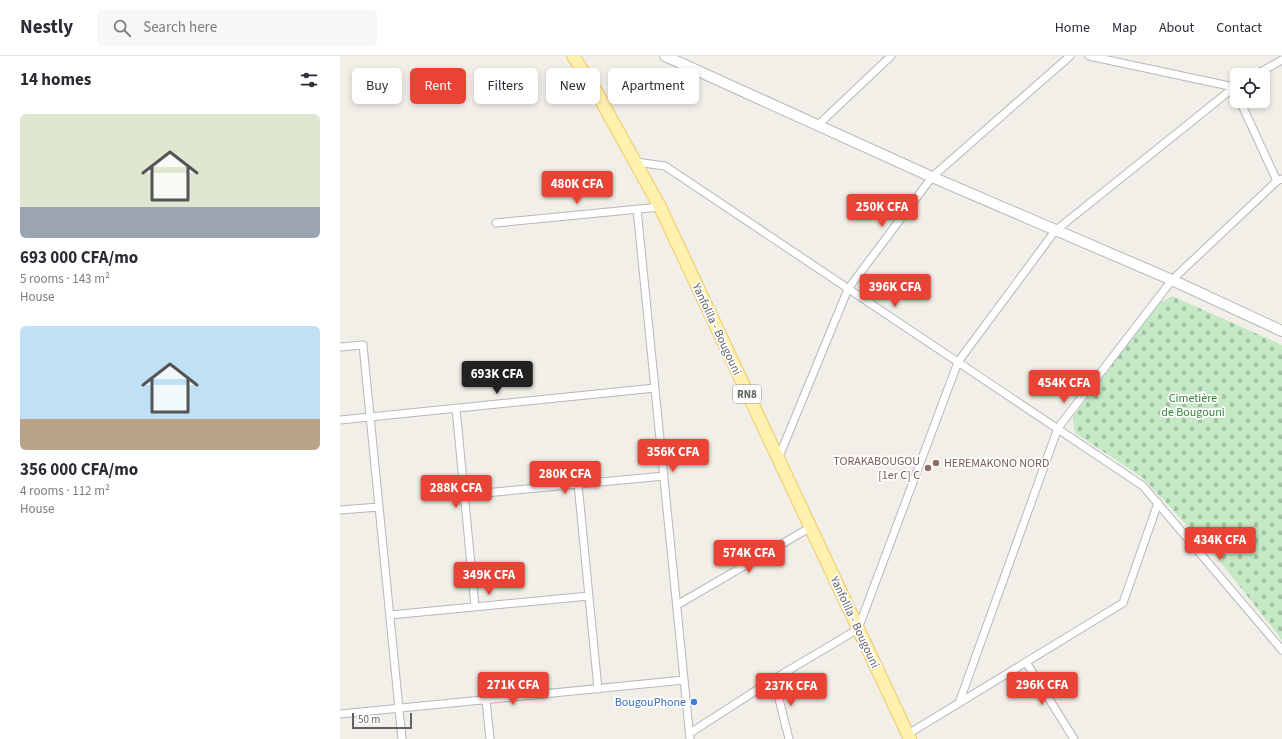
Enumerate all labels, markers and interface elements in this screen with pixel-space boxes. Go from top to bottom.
search box [97,10,377,46]
text: Nestly [20,14,73,41]
icon: search [111,17,133,39]
text: Search here [143,17,217,38]
text: Home [1055,18,1090,38]
text: Map [1112,18,1137,38]
text: About [1159,18,1194,38]
text: Contact [1216,18,1262,38]
text: 14 homes [20,68,91,92]
chip: Buy [352,68,402,104]
chip: Rent [410,68,466,104]
chip: Filters [474,68,538,104]
chip: New [546,68,600,104]
chip: Apartment [608,68,699,104]
map controls [1230,68,1270,108]
button: locate [1230,68,1270,108]
icon: filters [298,69,320,91]
icon: home [134,140,206,212]
pin: 480K CFA [536,171,618,205]
text: 480K CFA [551,175,603,193]
pin: 250K CFA [841,194,923,228]
text: 250K CFA [856,198,908,216]
text: 693 000 CFA/mo [20,246,138,270]
text: 5 rooms · 143 m² [20,270,110,288]
pin: 396K CFA [854,274,936,308]
text: 396K CFA [869,278,921,296]
street label: Yanfolila - Bougouni [687,280,745,378]
text: House [20,288,55,306]
icon: home [134,352,206,424]
pin: 693K CFA [456,361,538,395]
text: 693K CFA [471,365,523,383]
pin: 454K CFA [1023,370,1105,404]
text: 454K CFA [1038,374,1090,392]
road number: RN8 [733,385,761,403]
park label: Cimetière de Bougouni [1161,390,1225,421]
pin: 356K CFA [632,439,714,473]
text: 356K CFA [647,443,699,461]
place label: TORAKABOUGOU [1er C] C [833,453,920,484]
place label: HEREMAKONO NORD [944,455,1049,472]
text: 356 000 CFA/mo [20,458,138,482]
marker: HEREMAKONO NORD [931,458,941,468]
pin: 280K CFA [524,461,606,495]
marker: TORAKABOUGOU [1er C] C [923,463,933,473]
text: 280K CFA [539,465,591,483]
pin: 288K CFA [415,475,497,509]
text: 288K CFA [430,479,482,497]
text: 4 rooms · 112 m² [20,482,110,500]
text: House [20,500,55,518]
pin: 434K CFA [1179,527,1261,561]
text: 434K CFA [1194,531,1246,549]
pin: 574K CFA [708,540,790,574]
text: 574K CFA [723,544,775,562]
pin: 349K CFA [448,562,530,596]
text: 349K CFA [463,566,515,584]
street label: Yanfolila - Bougouni [825,573,883,671]
pin: 271K CFA [472,672,554,706]
pin: 296K CFA [1001,672,1083,706]
pin: 237K CFA [750,673,832,707]
text: 271K CFA [487,676,539,694]
text: 296K CFA [1016,676,1068,694]
text: 237K CFA [765,677,817,695]
place label: BougouPhone [615,694,686,711]
marker: BougouPhone [689,697,699,707]
scale bar [352,711,412,730]
text: 50 m [358,712,380,727]

